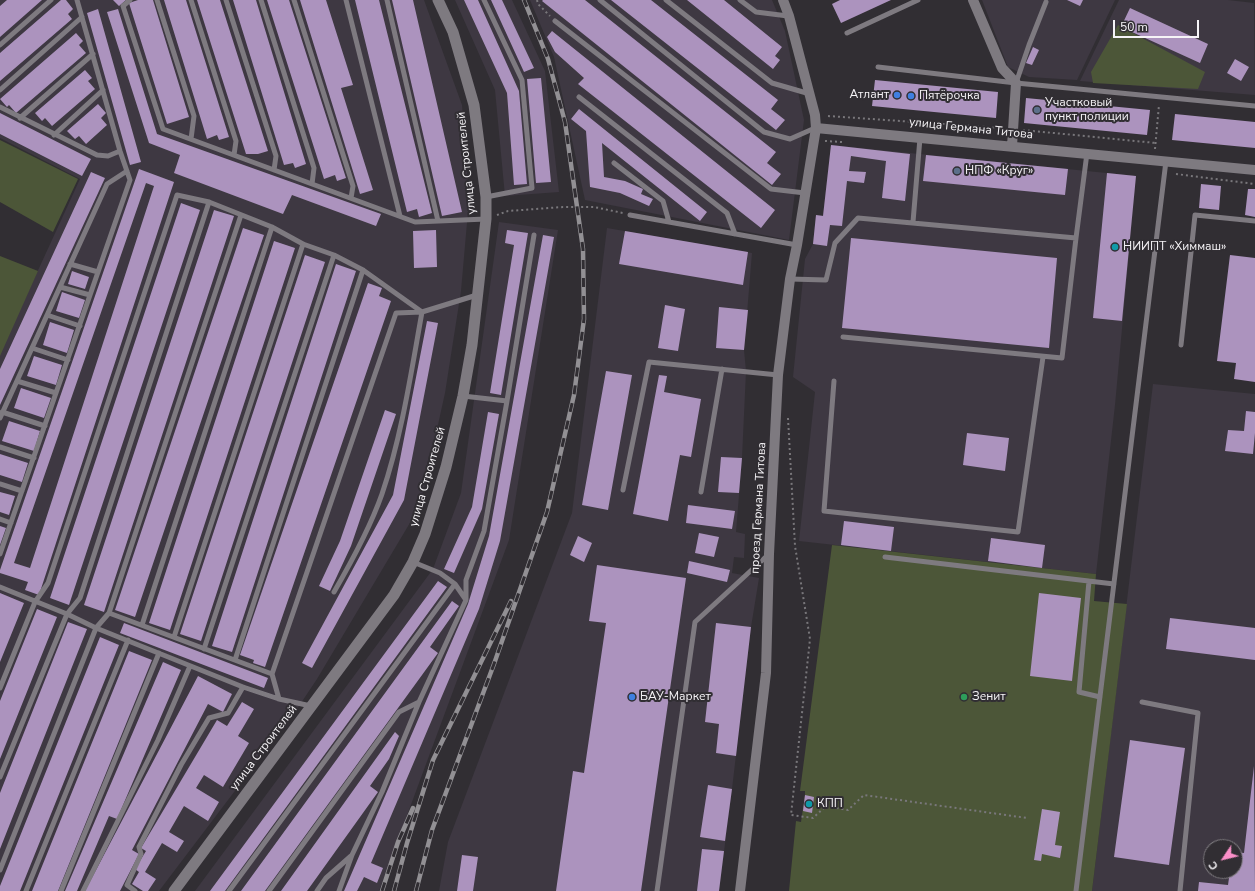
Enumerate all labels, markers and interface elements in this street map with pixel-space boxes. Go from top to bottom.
scale bar [1115,12,1201,38]
text: 50 m [1120,19,1148,35]
place label: Атлант [850,88,889,102]
place label: Пятёрочка [919,89,980,103]
marker: Атлант [892,90,902,100]
marker: Пятёрочка [906,91,916,101]
place label: Участковый пункт полиции [1045,96,1129,124]
marker: Участковый пункт полиции [1032,105,1042,115]
street label: улица Строителей [454,111,480,215]
street label: улица Германа Титова [908,115,1034,143]
place label: НПФ «Круг» [965,164,1033,178]
marker: НПФ «Круг» [952,166,962,176]
place label: НИИПТ «Химмаш» [1123,240,1226,254]
marker: НИИПТ «Химмаш» [1110,242,1120,252]
street label: улица Строителей [407,425,449,529]
street label: проезд Германа Титова [748,442,770,574]
place label: БАУ-Маркет [640,690,711,704]
place label: Зенит [972,690,1006,704]
marker: БАУ-Маркет [627,692,637,702]
marker: Зенит [959,692,969,702]
street label: улица Строителей [227,703,301,793]
place label: КПП [817,797,843,811]
marker: КПП [804,799,814,809]
north arrow [1203,839,1243,879]
text: С [1205,858,1222,873]

